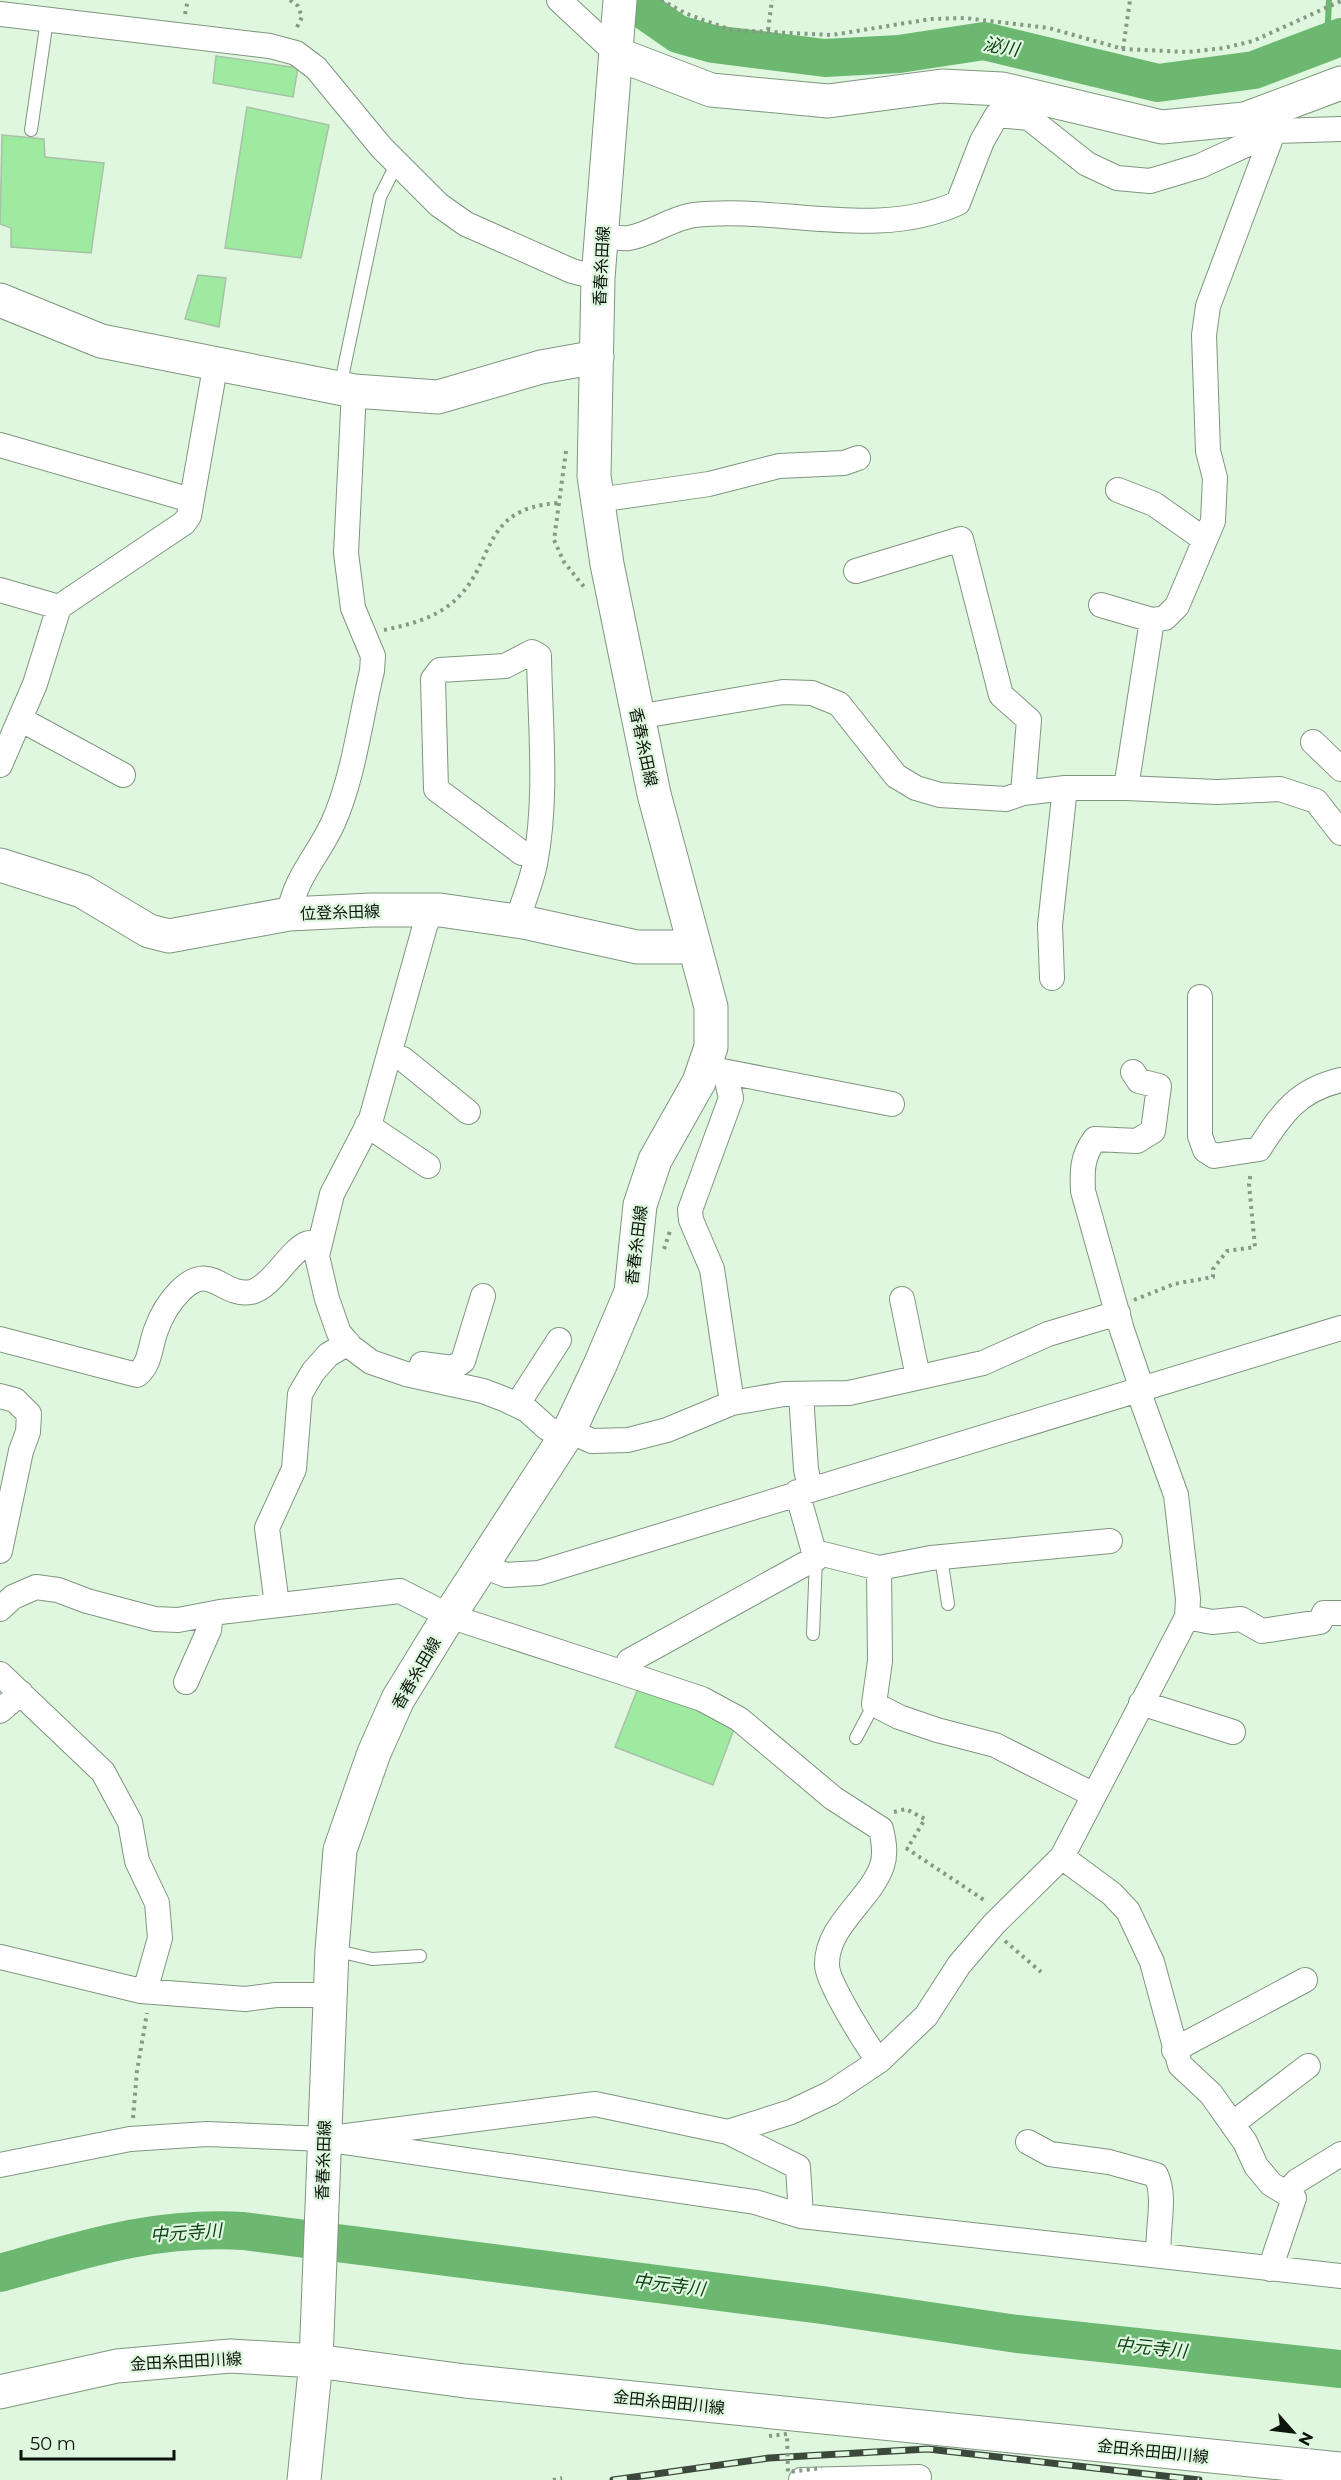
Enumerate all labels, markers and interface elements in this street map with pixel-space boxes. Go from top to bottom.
water label: 泌川 [981,33,1023,61]
street label: 香春糸田線 [590,226,613,306]
street label: 香春糸田線 [626,706,661,788]
street label: 位登糸田線 [300,902,380,923]
street label: 香春糸田線 [622,1204,651,1286]
street label: 香春糸田線 [388,1634,445,1713]
street label: 香春糸田線 [313,2120,334,2200]
water label: 中元寺川 [149,2219,225,2246]
water label: 中元寺川 [632,2270,708,2301]
water label: 中元寺川 [1114,2333,1190,2363]
street label: 金田糸田田川線 [130,2349,242,2374]
street label: 金田糸田田川線 [612,2387,726,2418]
north arrow [1263,2402,1323,2462]
scale bar [21,2423,174,2461]
text: N [1294,2429,1317,2449]
text: 50 m [30,2433,76,2455]
street label: 金田糸田田川線 [1096,2436,1210,2467]

